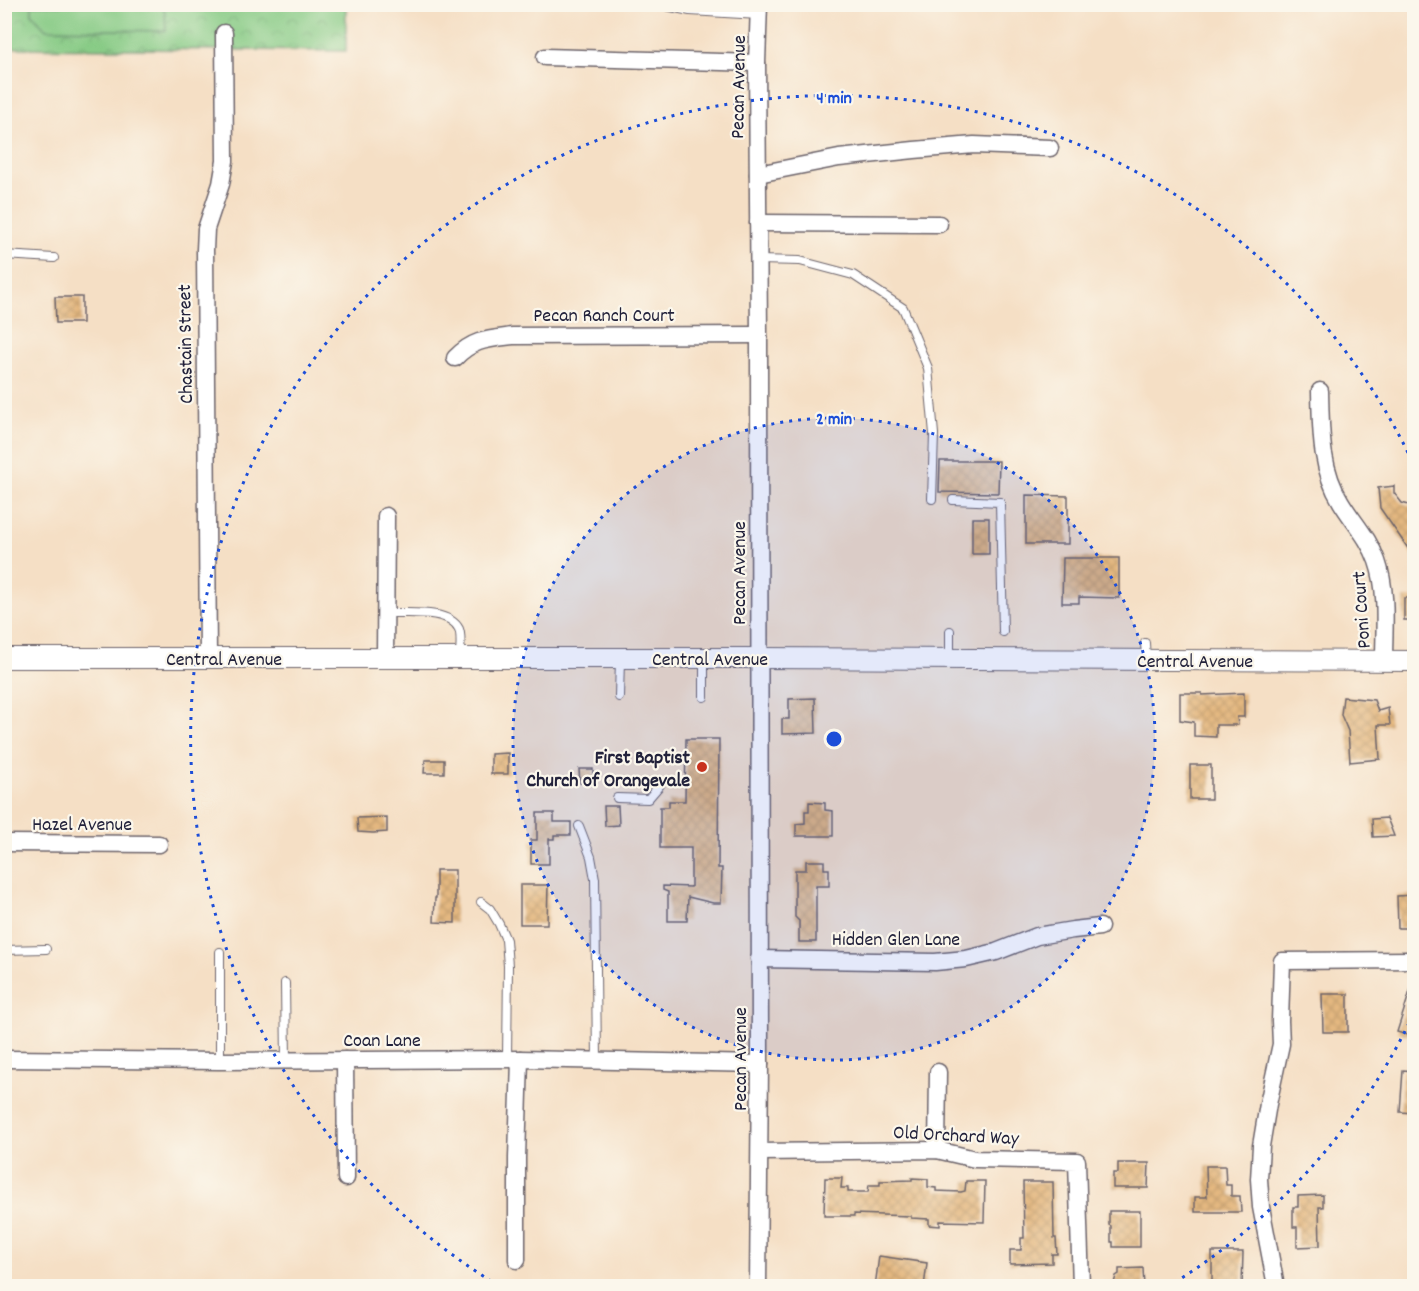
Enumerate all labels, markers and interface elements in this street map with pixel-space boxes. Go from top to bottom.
street label: Pecan Avenue [725,35,755,139]
text: 4 min [816,87,852,112]
street label: Chastain Street [172,284,202,404]
street label: Pecan Ranch Court [533,303,675,331]
text: 2 min [816,408,852,433]
street label: Pecan Avenue [727,521,755,625]
street label: Poni Court [1346,570,1380,650]
street label: Central Avenue [166,647,282,675]
street label: Central Avenue [652,647,768,675]
street label: Central Avenue [1137,649,1253,677]
centre of rings [824,729,844,749]
place label: First Baptist Church of Orangevale [526,745,691,796]
marker: First Baptist Church of Orangevale [695,760,709,774]
street label: Hazel Avenue [32,812,132,840]
street label: Hidden Glen Lane [832,927,960,955]
street label: Pecan Avenue [728,1007,756,1111]
street label: Coan Lane [343,1028,421,1056]
street label: Old Orchard Way [892,1120,1020,1154]

